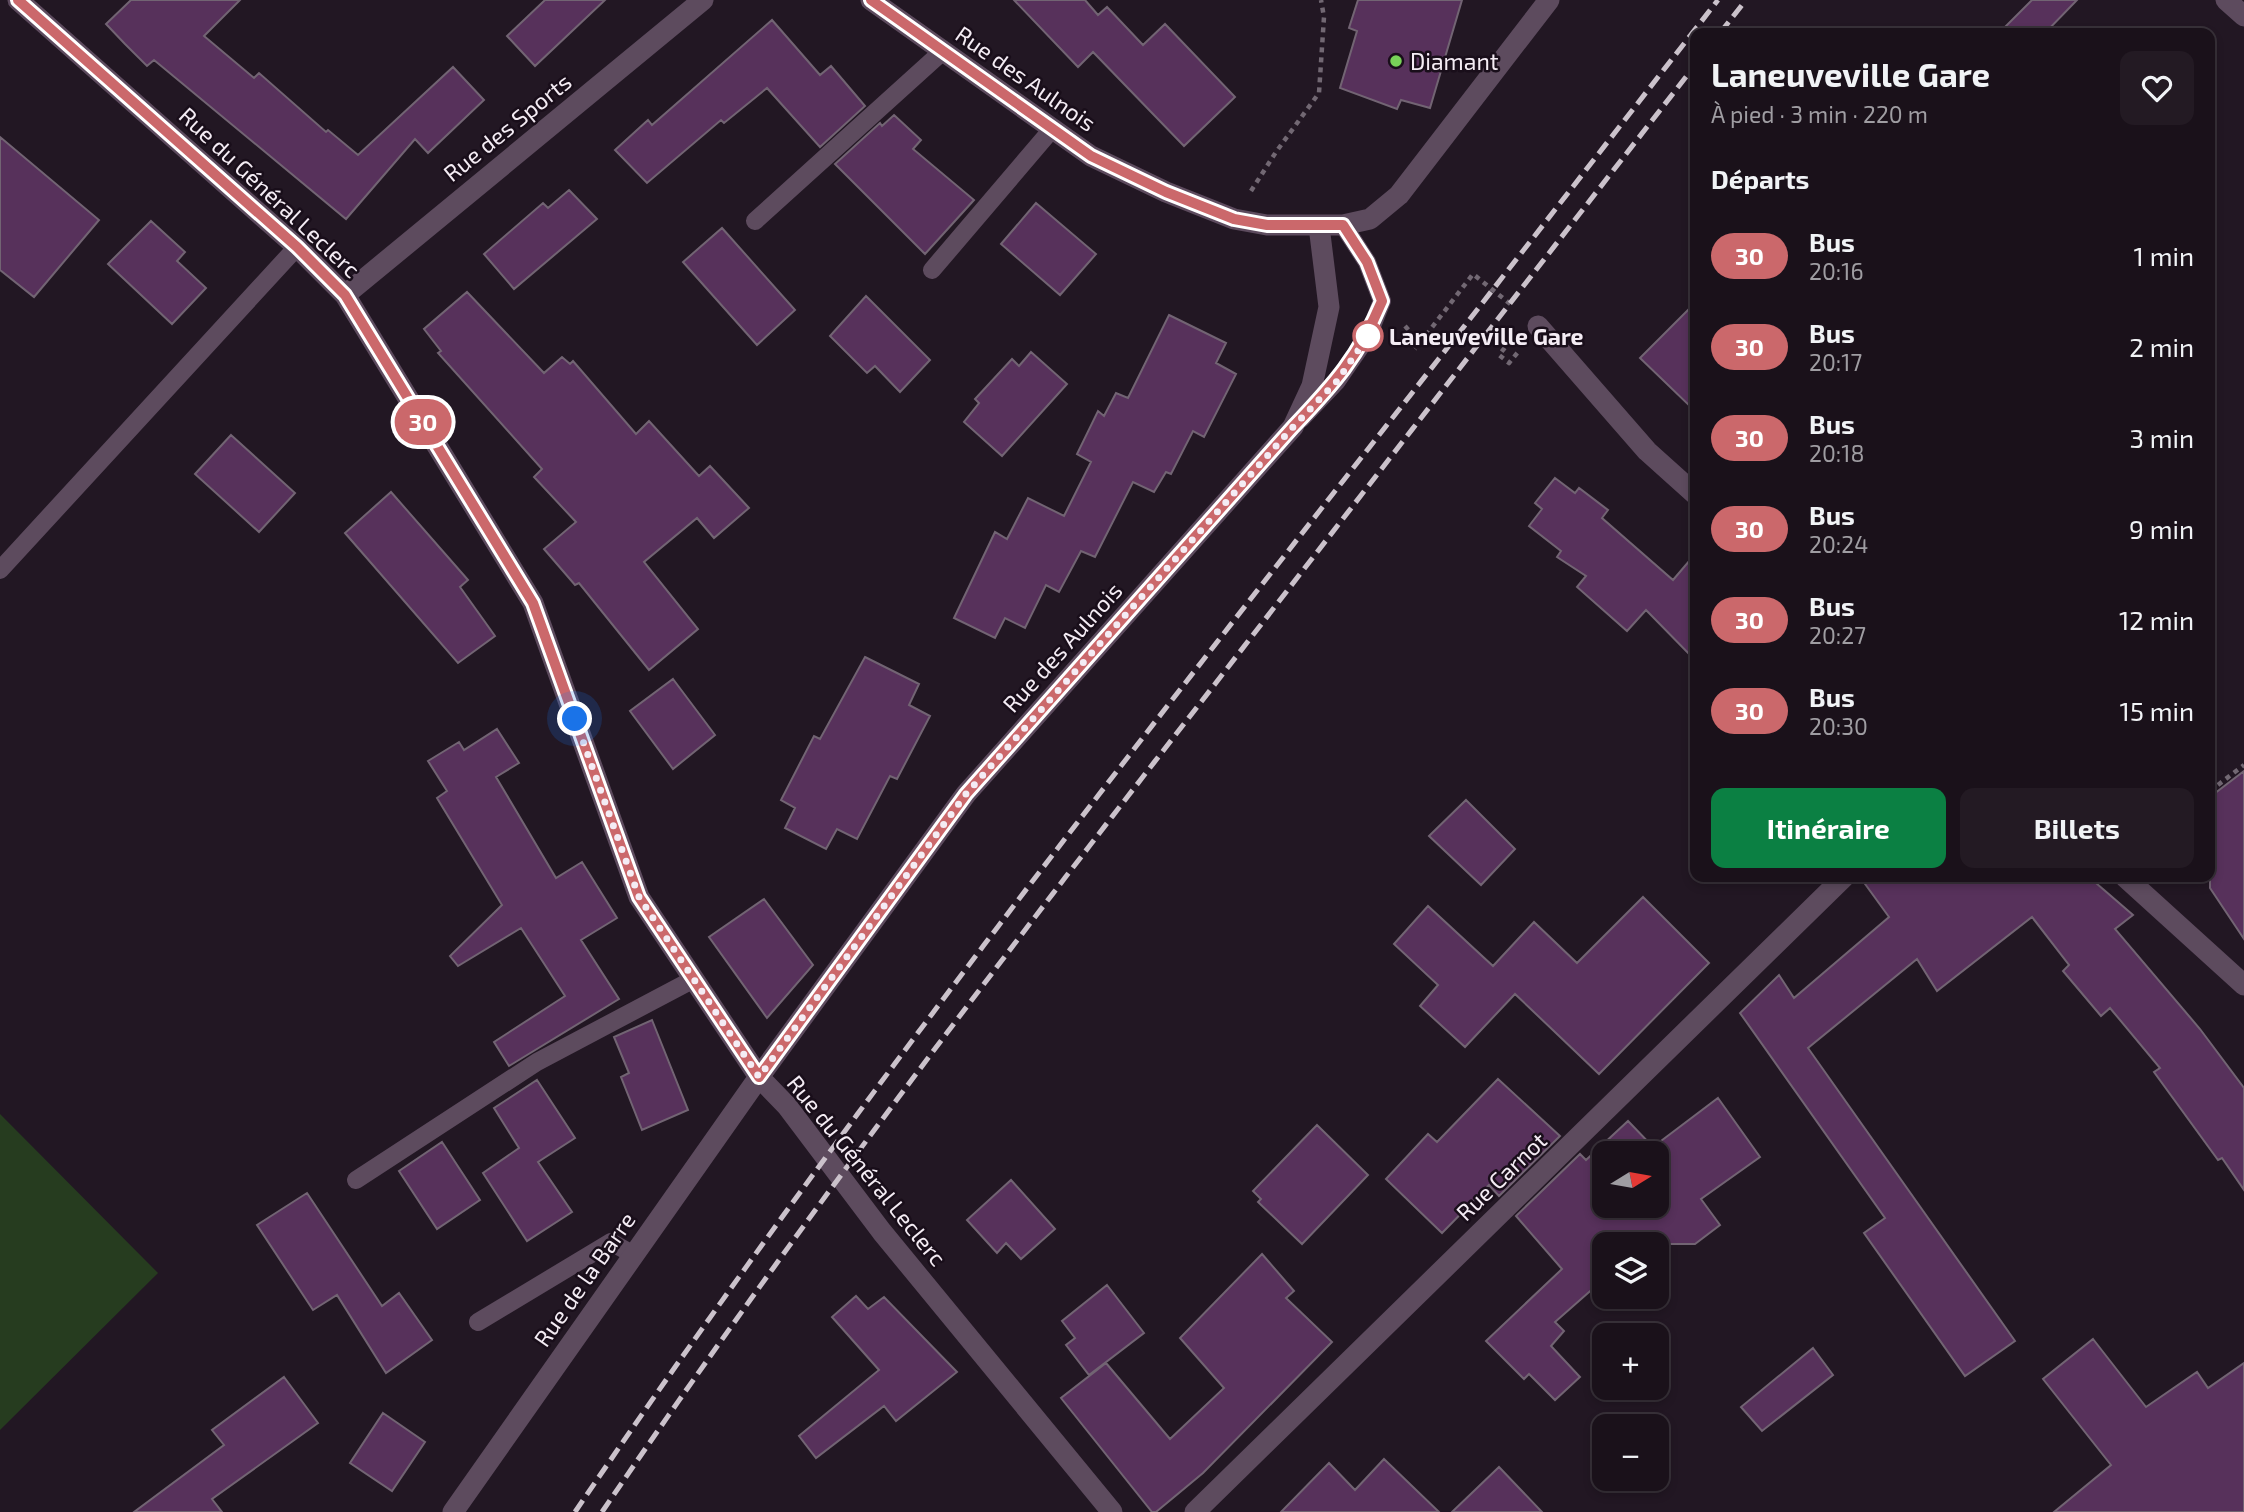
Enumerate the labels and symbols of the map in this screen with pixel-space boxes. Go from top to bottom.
street label: Rue des Aulnois [951,19,1101,137]
place label: Diamant [1410,47,1499,75]
marker: Diamant [1388,53,1404,69]
street label: Rue des Sports [438,67,576,187]
street label: Rue du Général Leclerc [174,101,366,283]
marker: Laneuveville Gare [1353,321,1383,351]
place label: Laneuveville Gare [1389,322,1584,350]
line badge: 30 [392,399,454,445]
street label: Rue des Aulnois [997,576,1127,718]
your location [557,701,592,736]
street label: Rue du Général Leclerc [782,1069,952,1271]
street label: Rue Carnot [1450,1126,1552,1226]
north arrow [1592,1141,1670,1218]
street label: Rue de la Barre [527,1206,641,1352]

